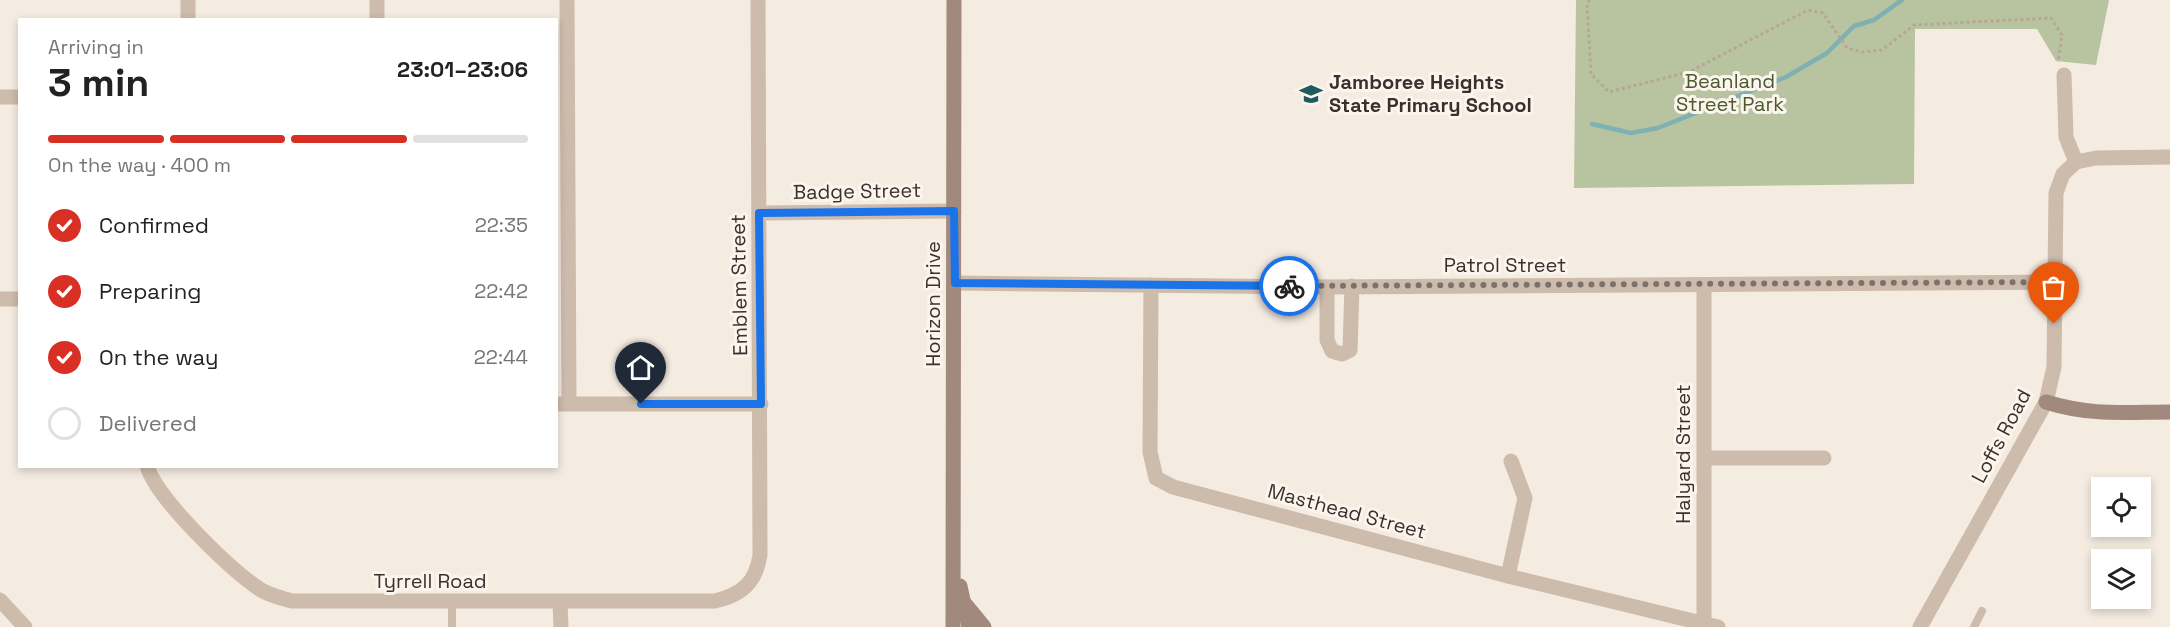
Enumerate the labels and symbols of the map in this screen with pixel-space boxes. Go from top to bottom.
park label: Beanland Street Park [1676,68,1784,117]
place label: Jamboree Heights State Primary School [1329,69,1532,118]
school or university icon: Jamboree Heights State Primary School [1298,81,1324,107]
street label: Badge Street [793,177,921,205]
street label: Emblem Street [725,214,753,356]
street label: Horizon Drive [920,241,946,367]
street label: Patrol Street [1444,252,1566,278]
courier [1259,256,1319,316]
pin [2028,262,2079,324]
pin [615,342,666,404]
street label: Halyard Street [1670,384,1696,524]
street label: Loffs Road [1965,385,2037,487]
street label: Masthead Street [1265,477,1429,545]
street label: Tyrrell Road [373,568,487,594]

